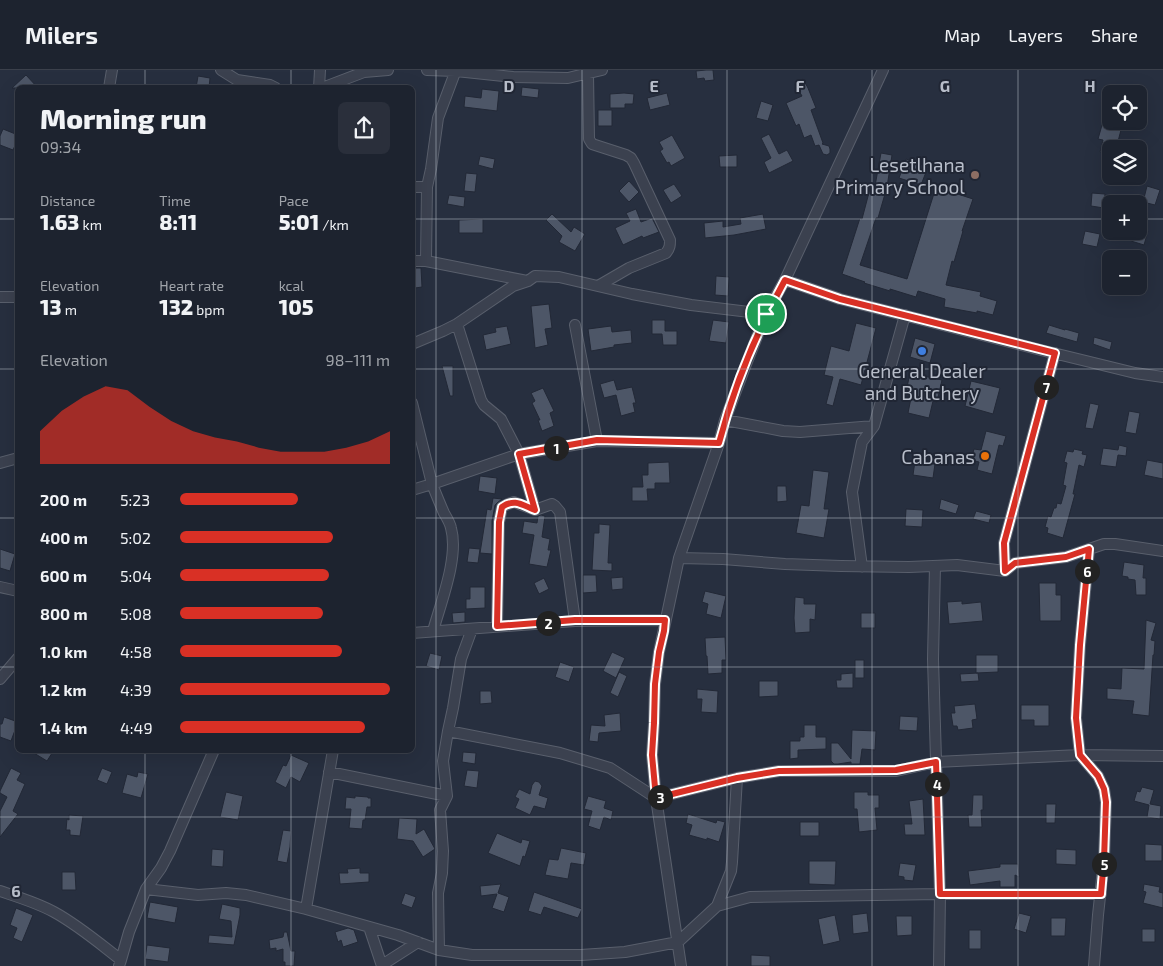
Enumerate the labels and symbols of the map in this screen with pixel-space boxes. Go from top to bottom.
text: D [504,76,515,95]
text: E [649,76,659,95]
text: F [796,76,805,95]
text: G [940,76,950,95]
text: H [1084,76,1096,95]
place label: Lesetlhana Primary School [835,153,965,198]
marker: Lesetlhana Primary School [969,169,981,181]
pin [745,293,787,335]
marker: General Dealer and Butchery [916,345,928,357]
place label: General Dealer and Butchery [858,359,986,404]
pin: 7 [1034,374,1058,400]
pin: 1 [544,436,568,460]
place label: Cabanas [901,445,975,468]
marker: Cabanas [979,450,991,462]
pin: 6 [1074,558,1100,584]
pin: 2 [536,610,560,636]
pin: 4 [924,772,950,796]
pin: 3 [648,784,672,810]
pin: 5 [1092,852,1116,876]
text: 6 [11,881,21,900]

